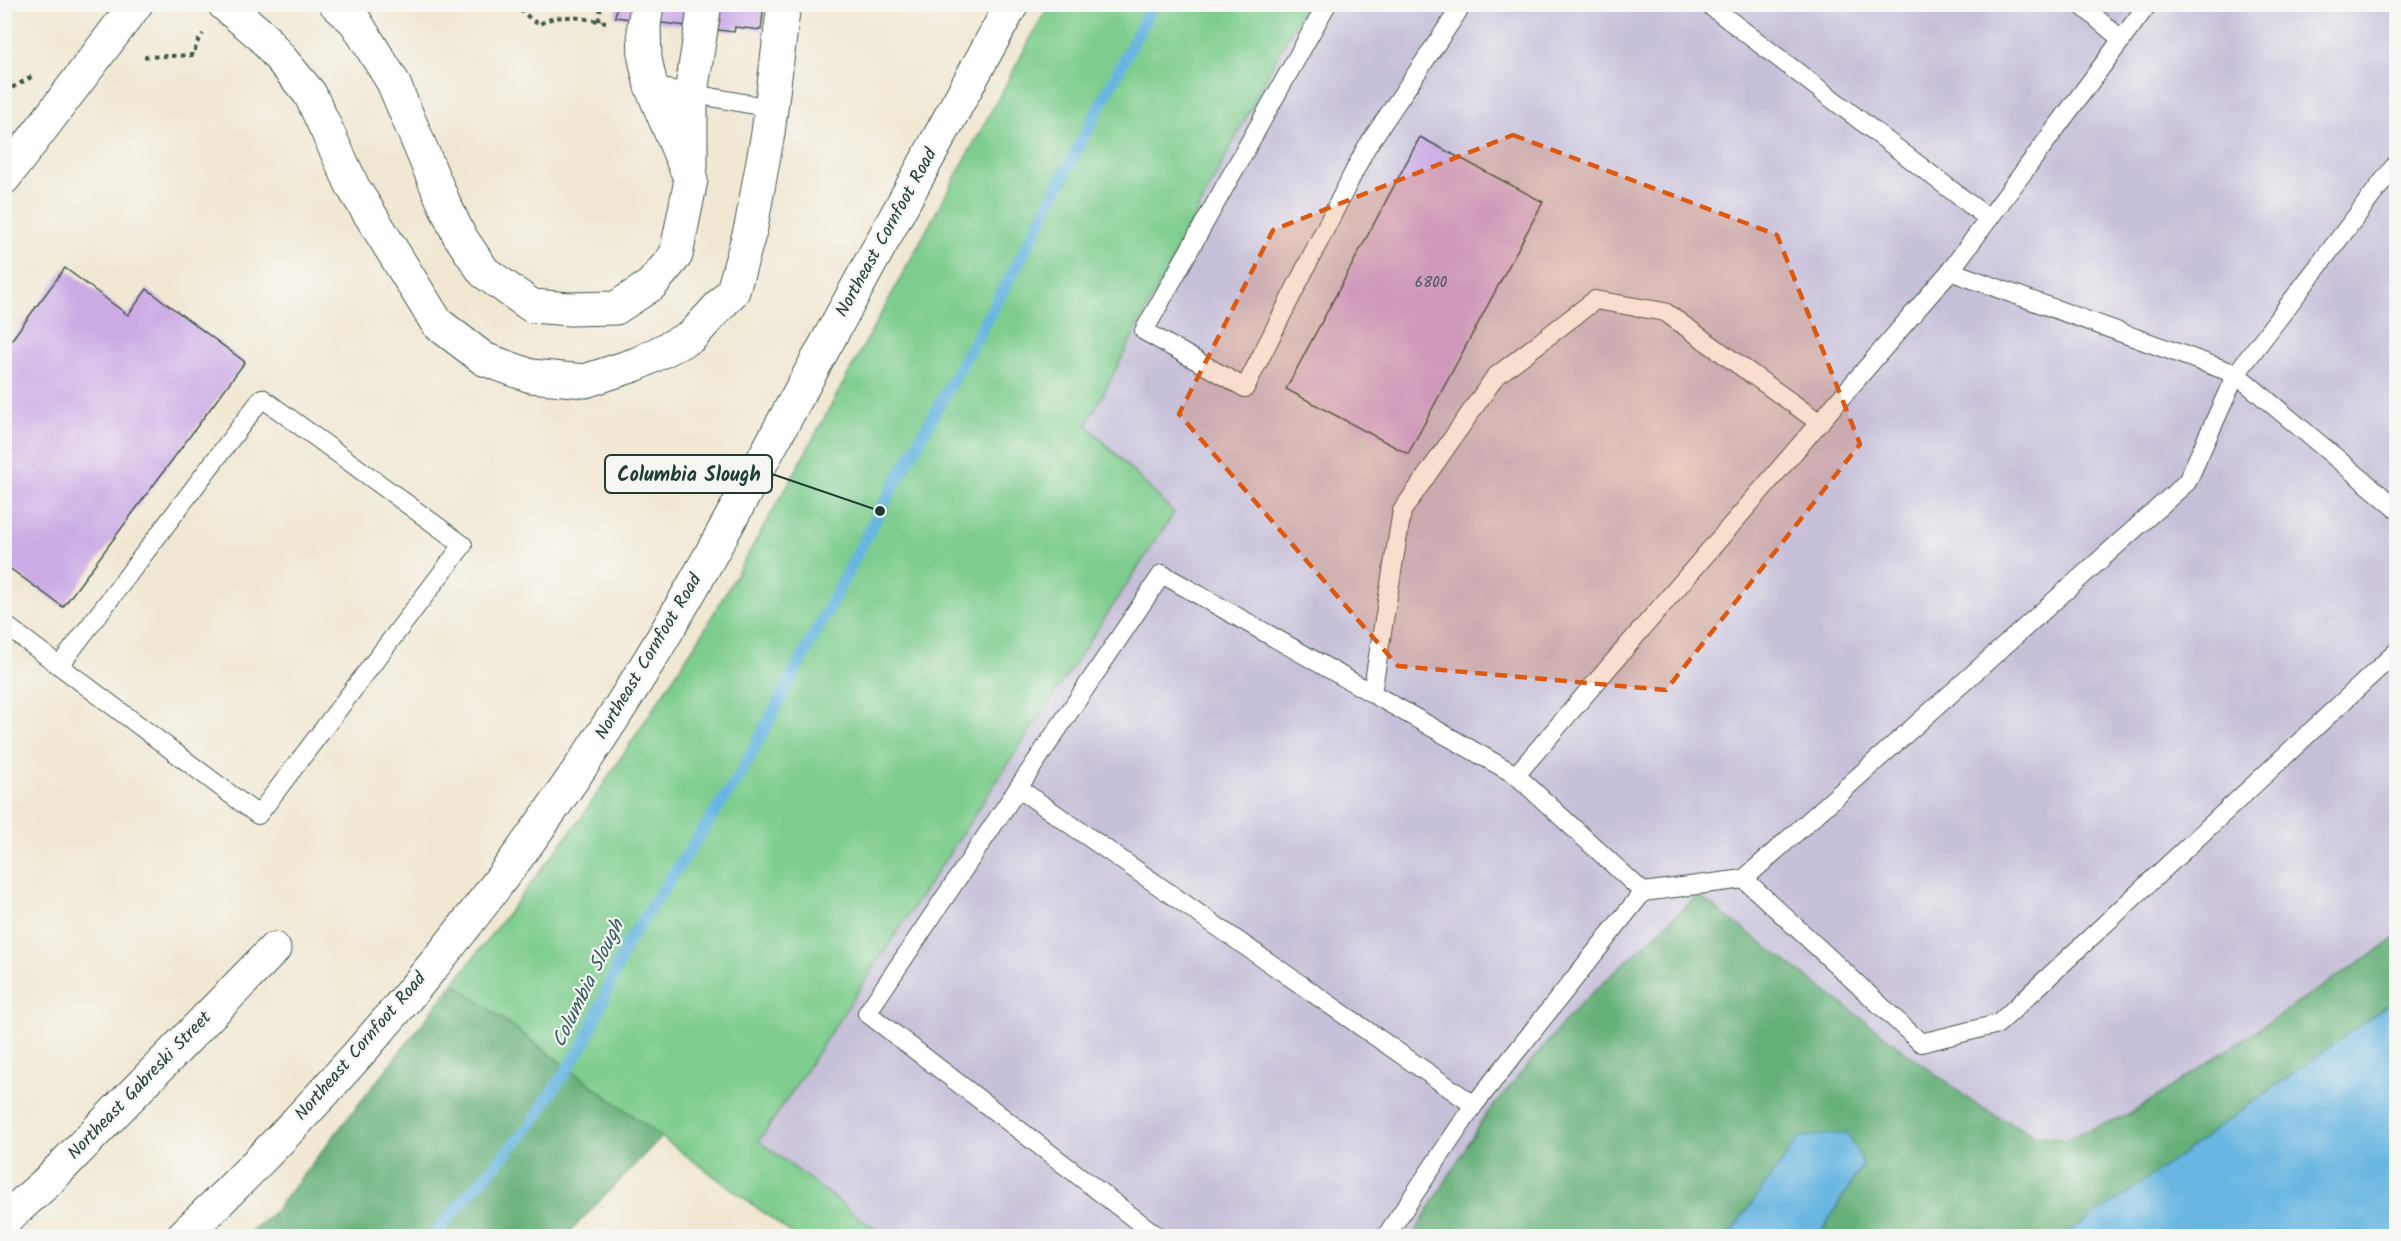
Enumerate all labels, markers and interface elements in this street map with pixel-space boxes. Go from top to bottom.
street label: Northeast Cornfoot Road [828,142,946,323]
house number: 6800 [1415,271,1448,295]
callout: Columbia Slough [605,455,772,493]
text: Columbia Slough [617,460,761,492]
street label: Northeast Cornfoot Road [588,568,711,746]
water label: Columbia Slough [544,913,635,1053]
street label: Northeast Cornfoot Road [288,965,435,1128]
street label: Northeast Gabreski Street [61,1004,220,1167]

